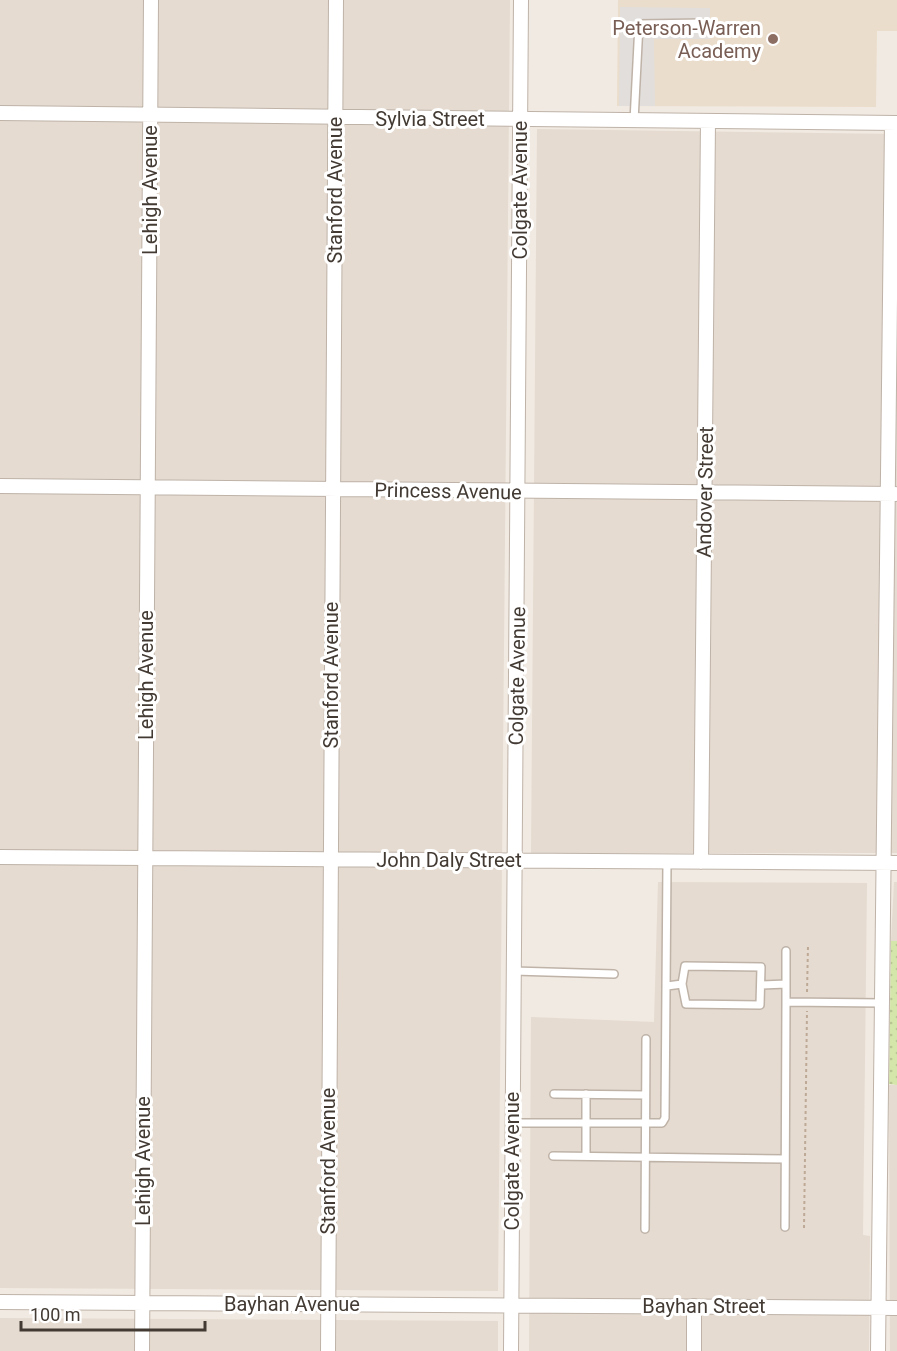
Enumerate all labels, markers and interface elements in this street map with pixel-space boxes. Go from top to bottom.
place label: Peterson-Warren Academy [612,16,762,63]
marker: Peterson-Warren Academy [766,32,780,46]
street label: Sylvia Street [375,107,485,131]
street label: Stanford Avenue [323,117,347,263]
street label: Colgate Avenue [508,121,532,259]
street label: Lehigh Avenue [138,125,162,255]
street label: Andover Street [692,426,718,558]
street label: Princess Avenue [374,478,522,504]
street label: Stanford Avenue [319,602,343,748]
street label: Colgate Avenue [504,606,530,746]
street label: Lehigh Avenue [134,610,158,740]
street label: John Daly Street [376,848,522,872]
street label: Stanford Avenue [316,1088,340,1234]
street label: Colgate Avenue [500,1092,524,1230]
street label: Lehigh Avenue [131,1096,155,1226]
street label: Bayhan Avenue [224,1292,360,1316]
scale bar [21,1294,206,1332]
street label: Bayhan Street [642,1294,766,1318]
text: 100 m [30,1304,81,1325]

